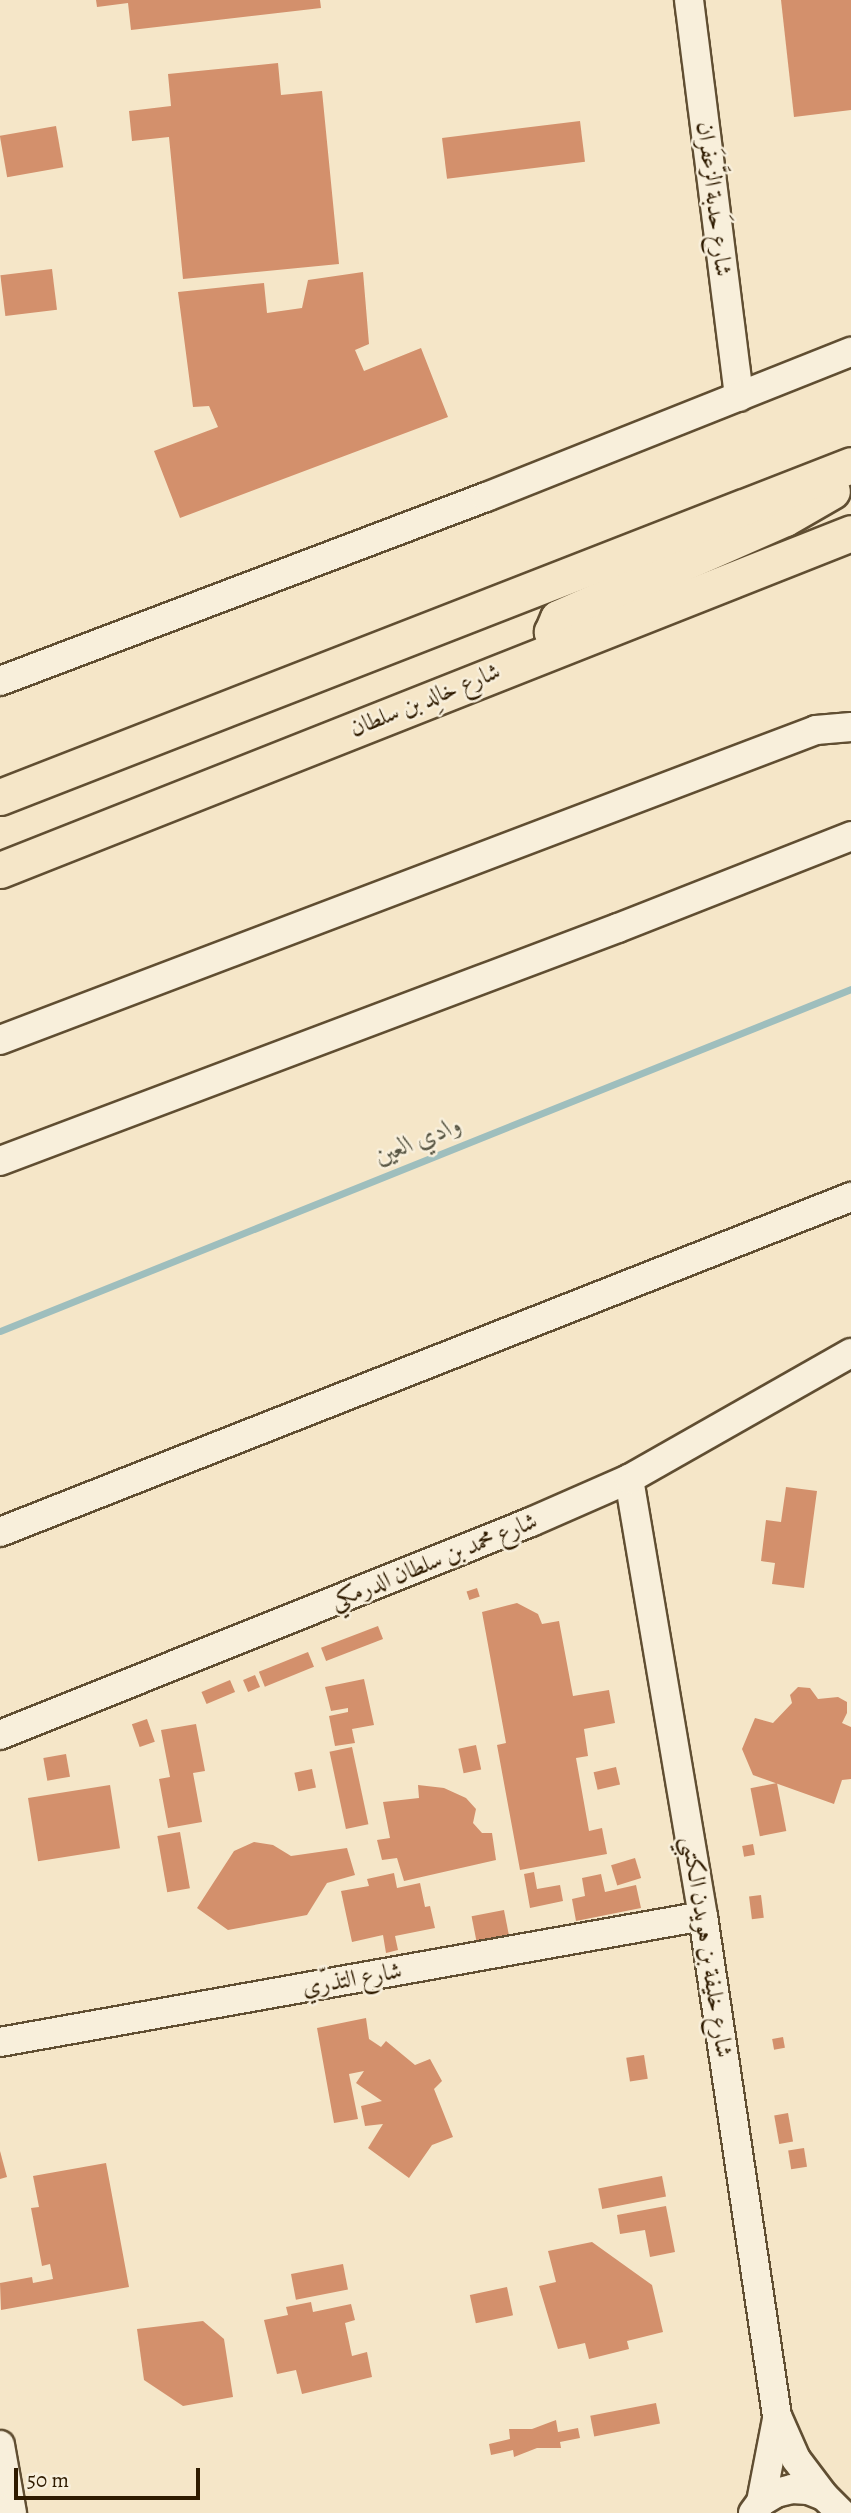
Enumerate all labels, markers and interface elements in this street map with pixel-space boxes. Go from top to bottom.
street label: شارع حَدبة الزَّعفَران [690,120,738,278]
street label: شارع خالِد بن سلطان [346,657,504,743]
water label: وادي العين [370,1108,466,1172]
street label: شارع محمد بن سلطان الدرمكي [326,1506,542,1616]
street label: شارع خليفة بن هويدن الكتبي [675,1834,739,2060]
street label: شارع التذرّي [300,1956,404,2002]
scale bar [18,2454,203,2498]
text: 50 m [27,2466,69,2494]

